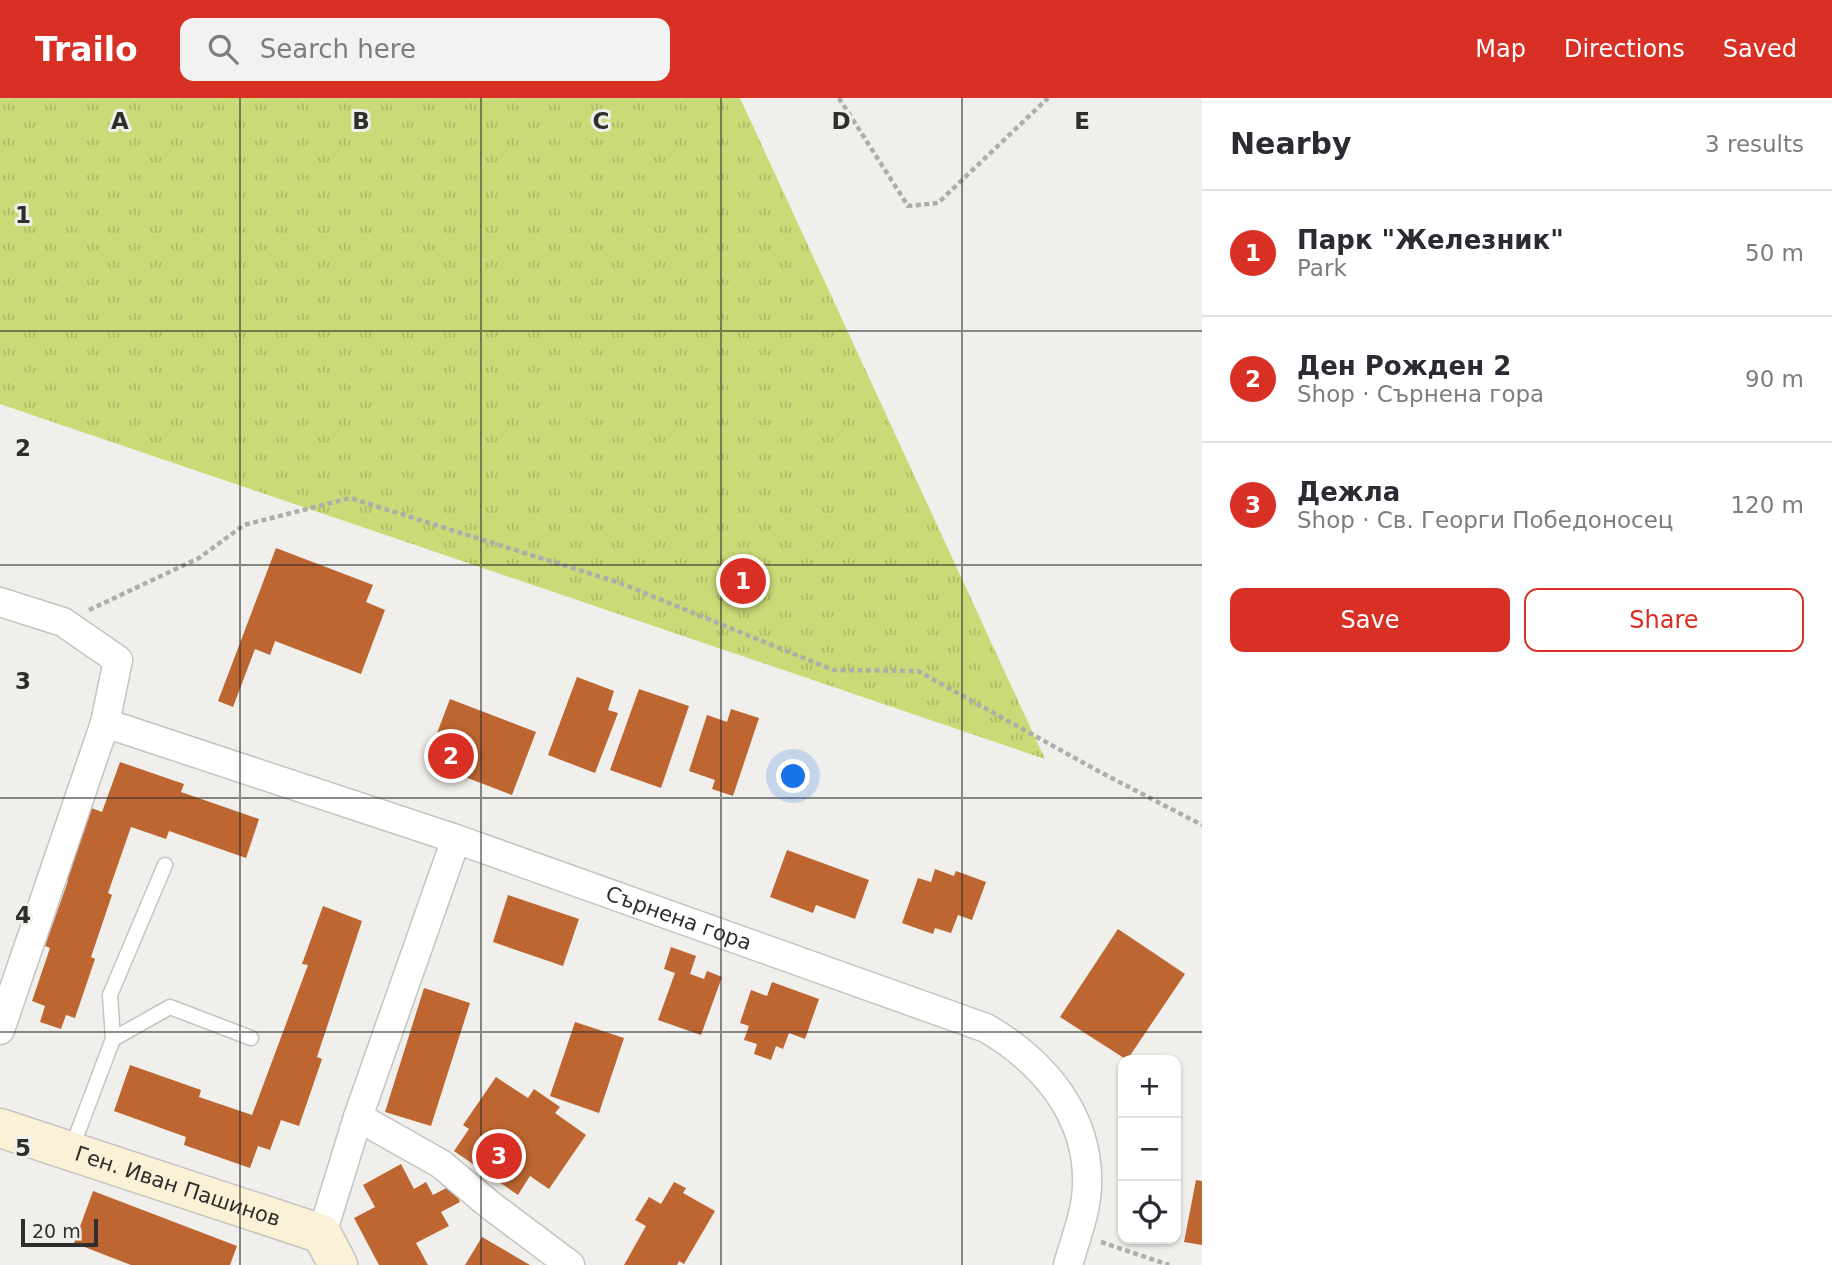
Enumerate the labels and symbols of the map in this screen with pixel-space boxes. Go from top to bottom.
text: A [111,108,129,134]
text: B [352,108,370,134]
text: C [593,108,609,134]
text: D [831,108,851,134]
text: E [1074,108,1090,134]
text: 1 [15,202,31,228]
text: 2 [15,435,31,461]
pin: 1 [720,555,766,607]
text: 3 [15,668,31,694]
pin: 2 [428,730,474,782]
your location [776,759,810,793]
street label: Сърнена гора [603,881,755,955]
text: 4 [15,902,31,928]
pin: 3 [476,1130,522,1182]
text: 5 [15,1135,31,1161]
street label: Ген. Иван Пашинов [72,1141,283,1231]
scale bar [21,1216,98,1248]

